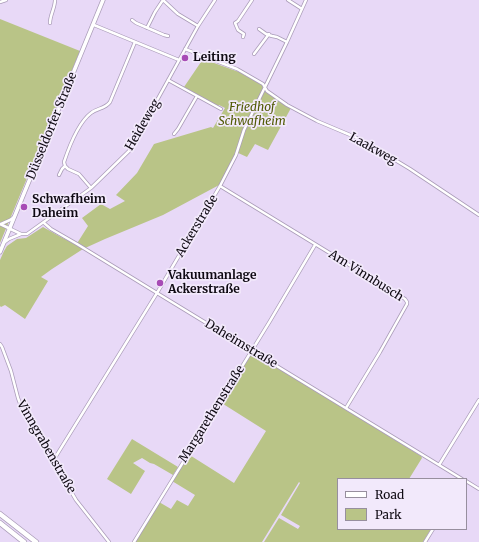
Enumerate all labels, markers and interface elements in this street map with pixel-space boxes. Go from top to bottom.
place label: Leiting [193,51,236,65]
marker: Leiting [180,53,190,63]
street label: Düsseldorfer Straße [24,70,80,182]
street label: Heideweg [123,97,163,153]
park label: Friedhof Schwafheim [218,101,286,129]
street label: Laakweg [347,130,399,168]
street label: Ackerstraße [173,192,221,260]
place label: Schwafheim Daheim [32,193,106,221]
marker: Schwafheim Daheim [19,202,29,212]
street label: Am Vinnbusch [326,247,406,305]
place label: Vakuumanlage Ackerstraße [168,269,256,297]
marker: Vakuumanlage Ackerstraße [155,278,165,288]
street label: Daheimstraße [202,317,280,371]
street label: Margarethenstraße [176,363,248,465]
street label: Vinngrabenstraße [14,398,78,496]
legend [337,478,467,530]
text: Road [375,487,404,502]
text: Park [375,507,402,522]

